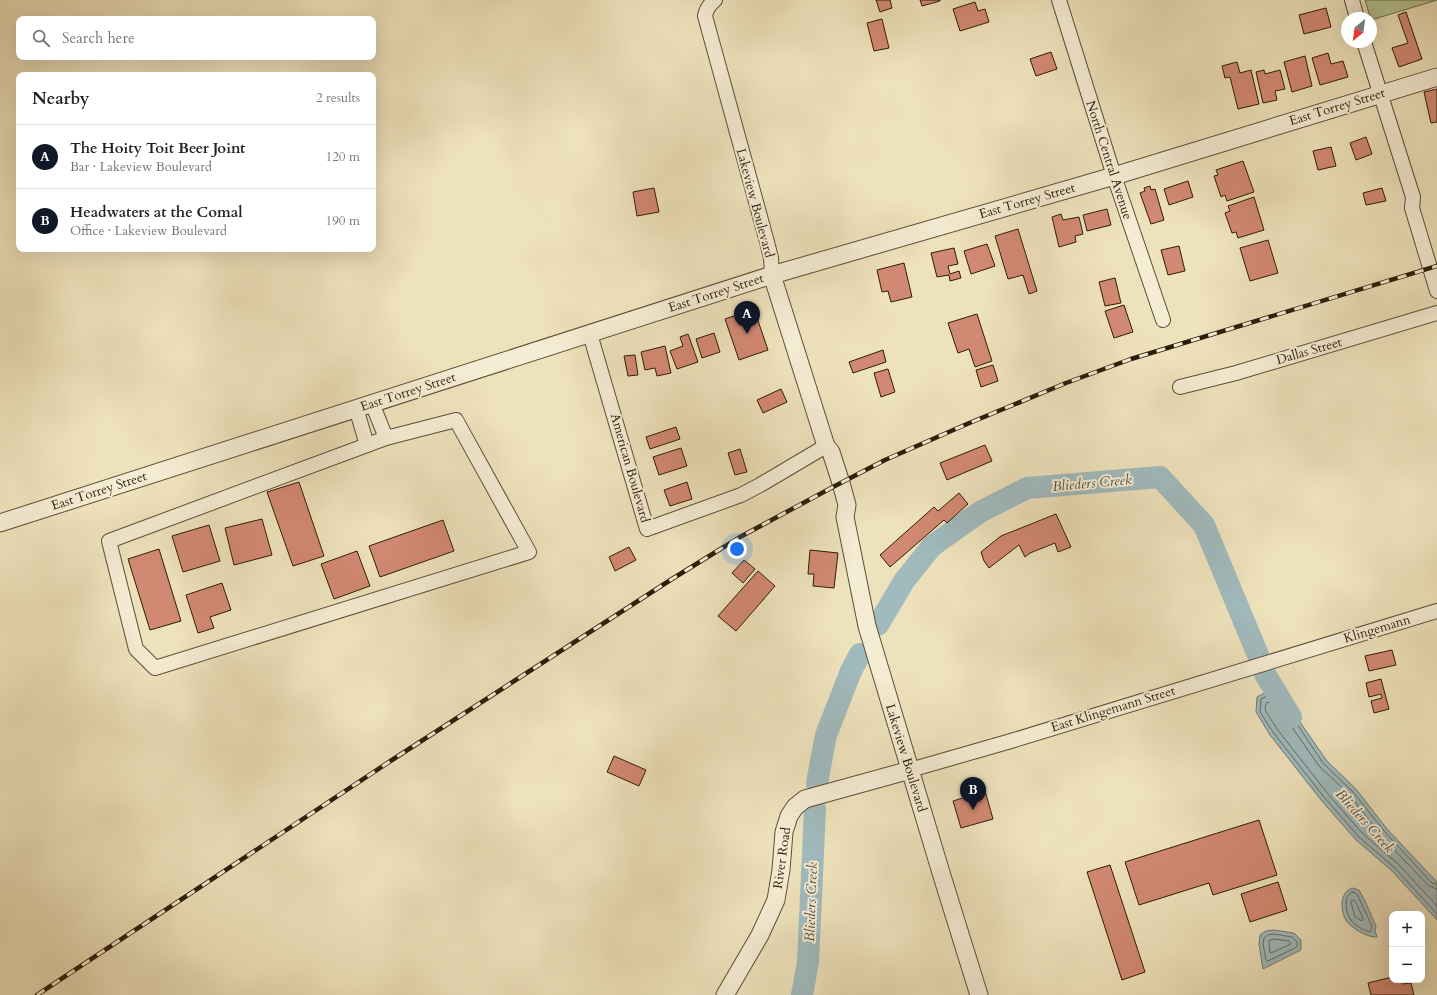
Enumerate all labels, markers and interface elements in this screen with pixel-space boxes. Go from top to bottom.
north arrow [1341,12,1377,48]
search box [16,16,376,60]
icon: search [30,27,52,49]
text: Search here [62,28,135,48]
street label: East Torrey Street [1287,84,1387,130]
text: Nearby [32,87,89,110]
text: 2 results [316,89,360,107]
street label: North Central Avenue [1081,98,1137,222]
text: The Hoity Toit Beer Joint [70,138,245,158]
street label: Lakeview Boulevard [732,146,778,260]
text: A [40,148,50,166]
text: 120 m [326,148,360,166]
text: Bar · Lakeview Boulevard [70,158,212,176]
street label: East Torrey Street [977,179,1077,223]
text: Headwaters at the Comal [70,202,243,222]
text: B [40,212,50,230]
text: 190 m [326,212,360,230]
text: Office · Lakeview Boulevard [70,222,227,240]
street label: East Torrey Street [666,269,766,317]
pin: A [734,301,760,334]
street label: Dallas Street [1274,333,1344,369]
street label: East Torrey Street [358,368,458,416]
street label: American Boulevard [606,411,654,525]
street label: East Torrey Street [49,467,149,515]
water label: Blieders Creek [1051,470,1133,496]
your location [727,539,747,559]
street label: Klingemann [1342,610,1413,648]
street label: East Klingemann Street [1049,682,1177,736]
street label: Lakeview Boulevard [881,702,931,814]
pin: B [960,777,986,810]
water label: Blieders Creek [1331,785,1399,857]
street label: River Road [769,826,795,890]
water label: Blieders Creek [800,862,822,942]
map controls [1389,911,1425,983]
button: + [1389,911,1425,947]
button: − [1389,947,1425,983]

